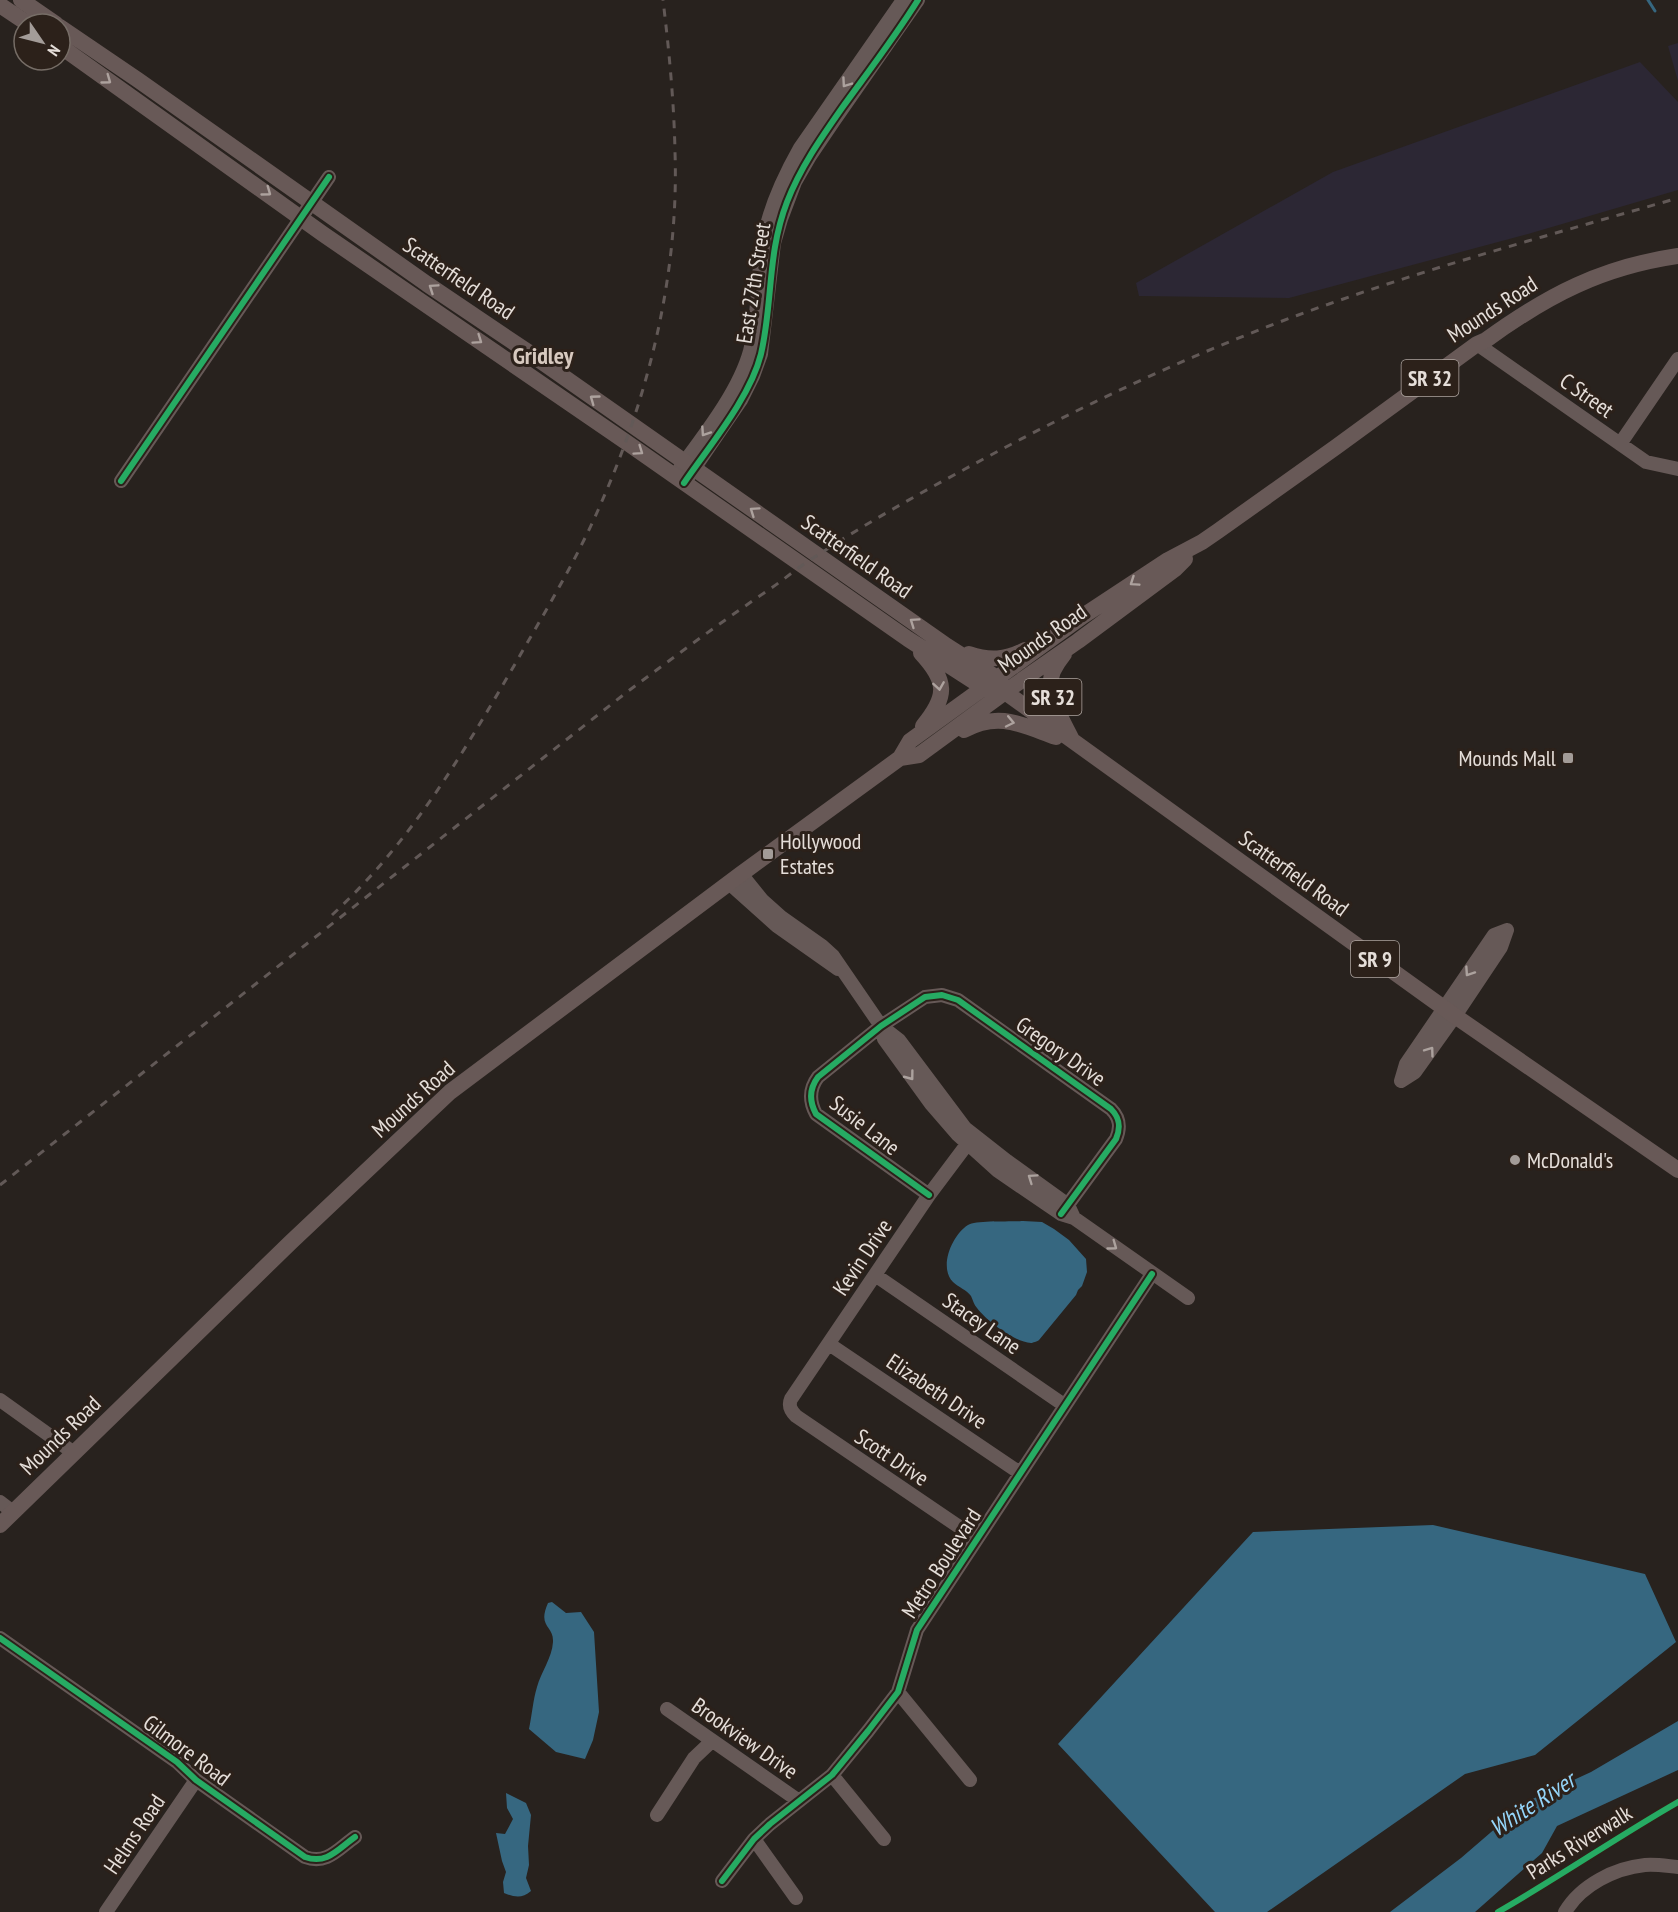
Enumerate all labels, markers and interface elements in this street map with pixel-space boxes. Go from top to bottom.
north arrow [12,12,72,72]
text: N [44,41,65,60]
one-way arrow [101,73,112,84]
one-way arrow [842,76,853,87]
one-way arrow [260,185,271,196]
street label: East 27th Street [730,221,776,345]
street label: Scatterfield Road [398,230,520,326]
street label: Mounds Road [1442,270,1542,348]
one-way arrow [429,285,440,296]
one-way arrow [472,333,483,344]
district label: Gridley [513,340,574,371]
road number: SR 32 [1402,360,1458,396]
street label: C Street [1555,366,1619,424]
one-way arrow [590,395,601,406]
one-way arrow [701,425,712,436]
one-way arrow [632,444,643,455]
one-way arrow [749,507,760,518]
street label: Scatterfield Road [796,508,918,604]
one-way arrow [1130,575,1140,587]
street label: Mounds Road [992,597,1092,679]
one-way arrow [909,618,920,629]
road number: SR 32 [1024,679,1082,715]
one-way arrow [932,681,945,691]
one-way arrow [1005,715,1015,728]
place label: Mounds Mall [1459,744,1557,772]
marker: Mounds Mall [1561,751,1575,765]
street label: Scatterfield Road [1234,824,1354,922]
place label: Hollywood Estates [780,827,861,880]
marker: Hollywood Estates [761,847,775,861]
road number: SR 9 [1351,941,1399,977]
one-way arrow [1464,966,1476,976]
street label: Gregory Drive [1011,1010,1111,1092]
one-way arrow [1423,1047,1434,1058]
street label: Mounds Road [366,1055,460,1143]
one-way arrow [903,1069,914,1080]
street label: Susie Lane [824,1089,906,1161]
place label: McDonald's [1527,1146,1613,1174]
marker: McDonald's [1508,1153,1522,1167]
one-way arrow [1028,1174,1039,1185]
street label: Kevin Drive [826,1213,898,1301]
one-way arrow [1106,1239,1117,1250]
street label: Stacey Lane [937,1286,1027,1360]
street label: Elizabeth Drive [881,1347,993,1435]
street label: Mounds Road [14,1390,106,1480]
street label: Scott Drive [850,1422,934,1492]
street label: Metro Boulevard [895,1503,987,1623]
street label: Brookview Drive [686,1691,804,1785]
street label: Gilmore Road [138,1708,236,1792]
water label: White River [1483,1763,1583,1843]
street label: Helms Road [97,1789,171,1879]
street label: Parks Riverwalk [1521,1798,1637,1885]

